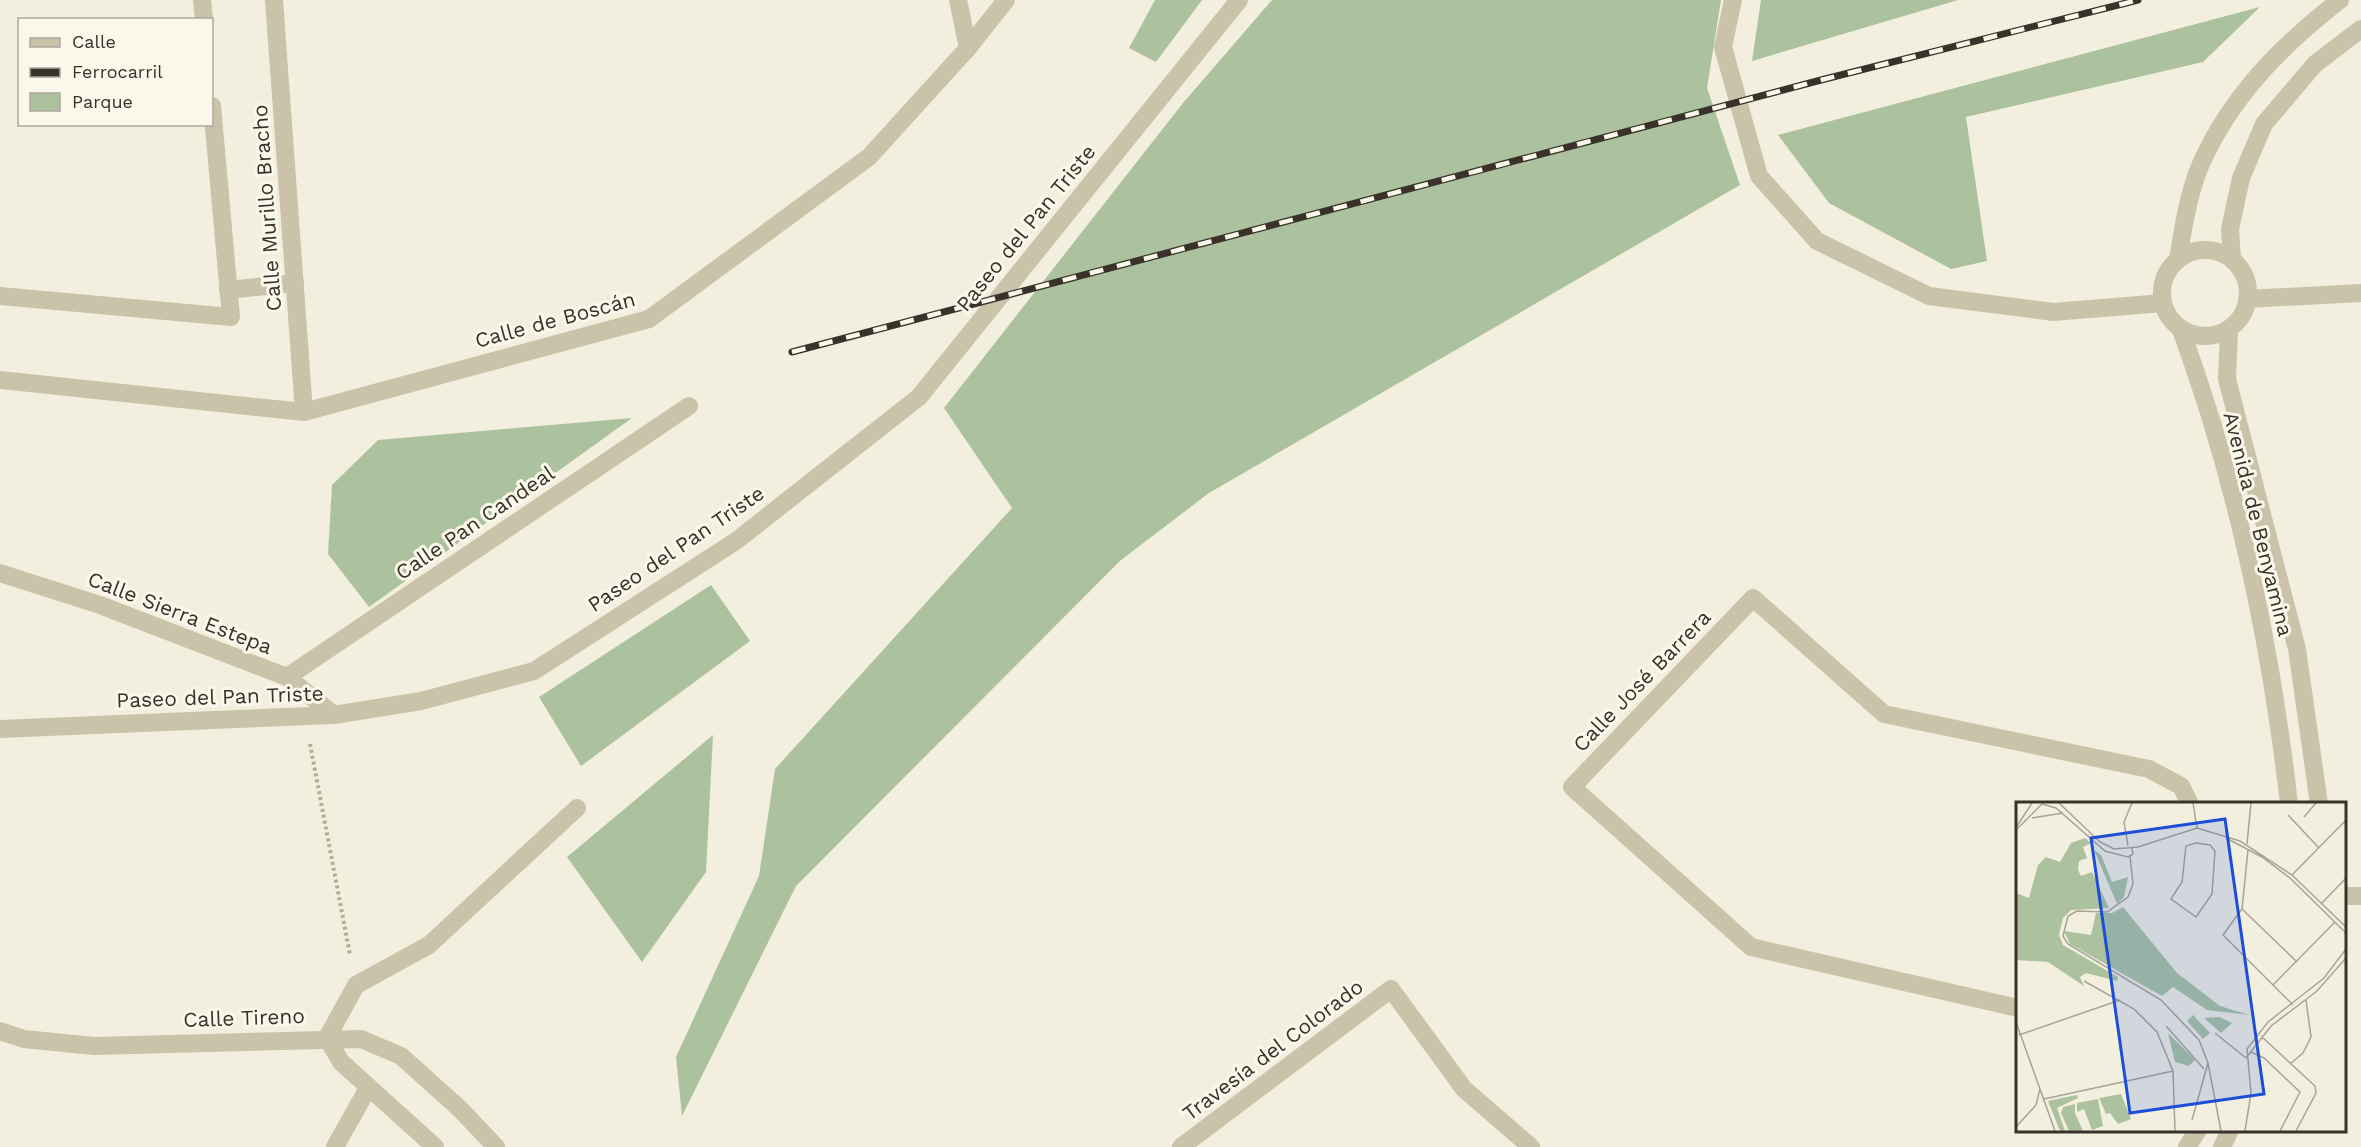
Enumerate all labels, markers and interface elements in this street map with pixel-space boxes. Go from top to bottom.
legend [18,18,213,126]
text: Calle [72,31,116,52]
text: Ferrocarril [72,61,163,82]
text: Parque [72,91,133,112]
street label: Calle Murillo Bracho [247,104,286,312]
street label: Paseo del Pan Triste [951,139,1101,316]
street label: Calle de Boscán [472,286,638,353]
street label: Avenida de Benyamina [2218,409,2299,639]
street label: Calle Pan Candeal [391,460,559,585]
street label: Paseo del Pan Triste [583,480,769,617]
street label: Calle Sierra Estepa [85,566,276,659]
street label: Calle José Barrera [1568,605,1716,757]
street label: Paseo del Pan Triste [116,680,324,713]
inset map [2016,802,2346,1132]
street label: Travesía del Colorado [1178,974,1368,1126]
street label: Calle Tireno [183,1003,305,1032]

